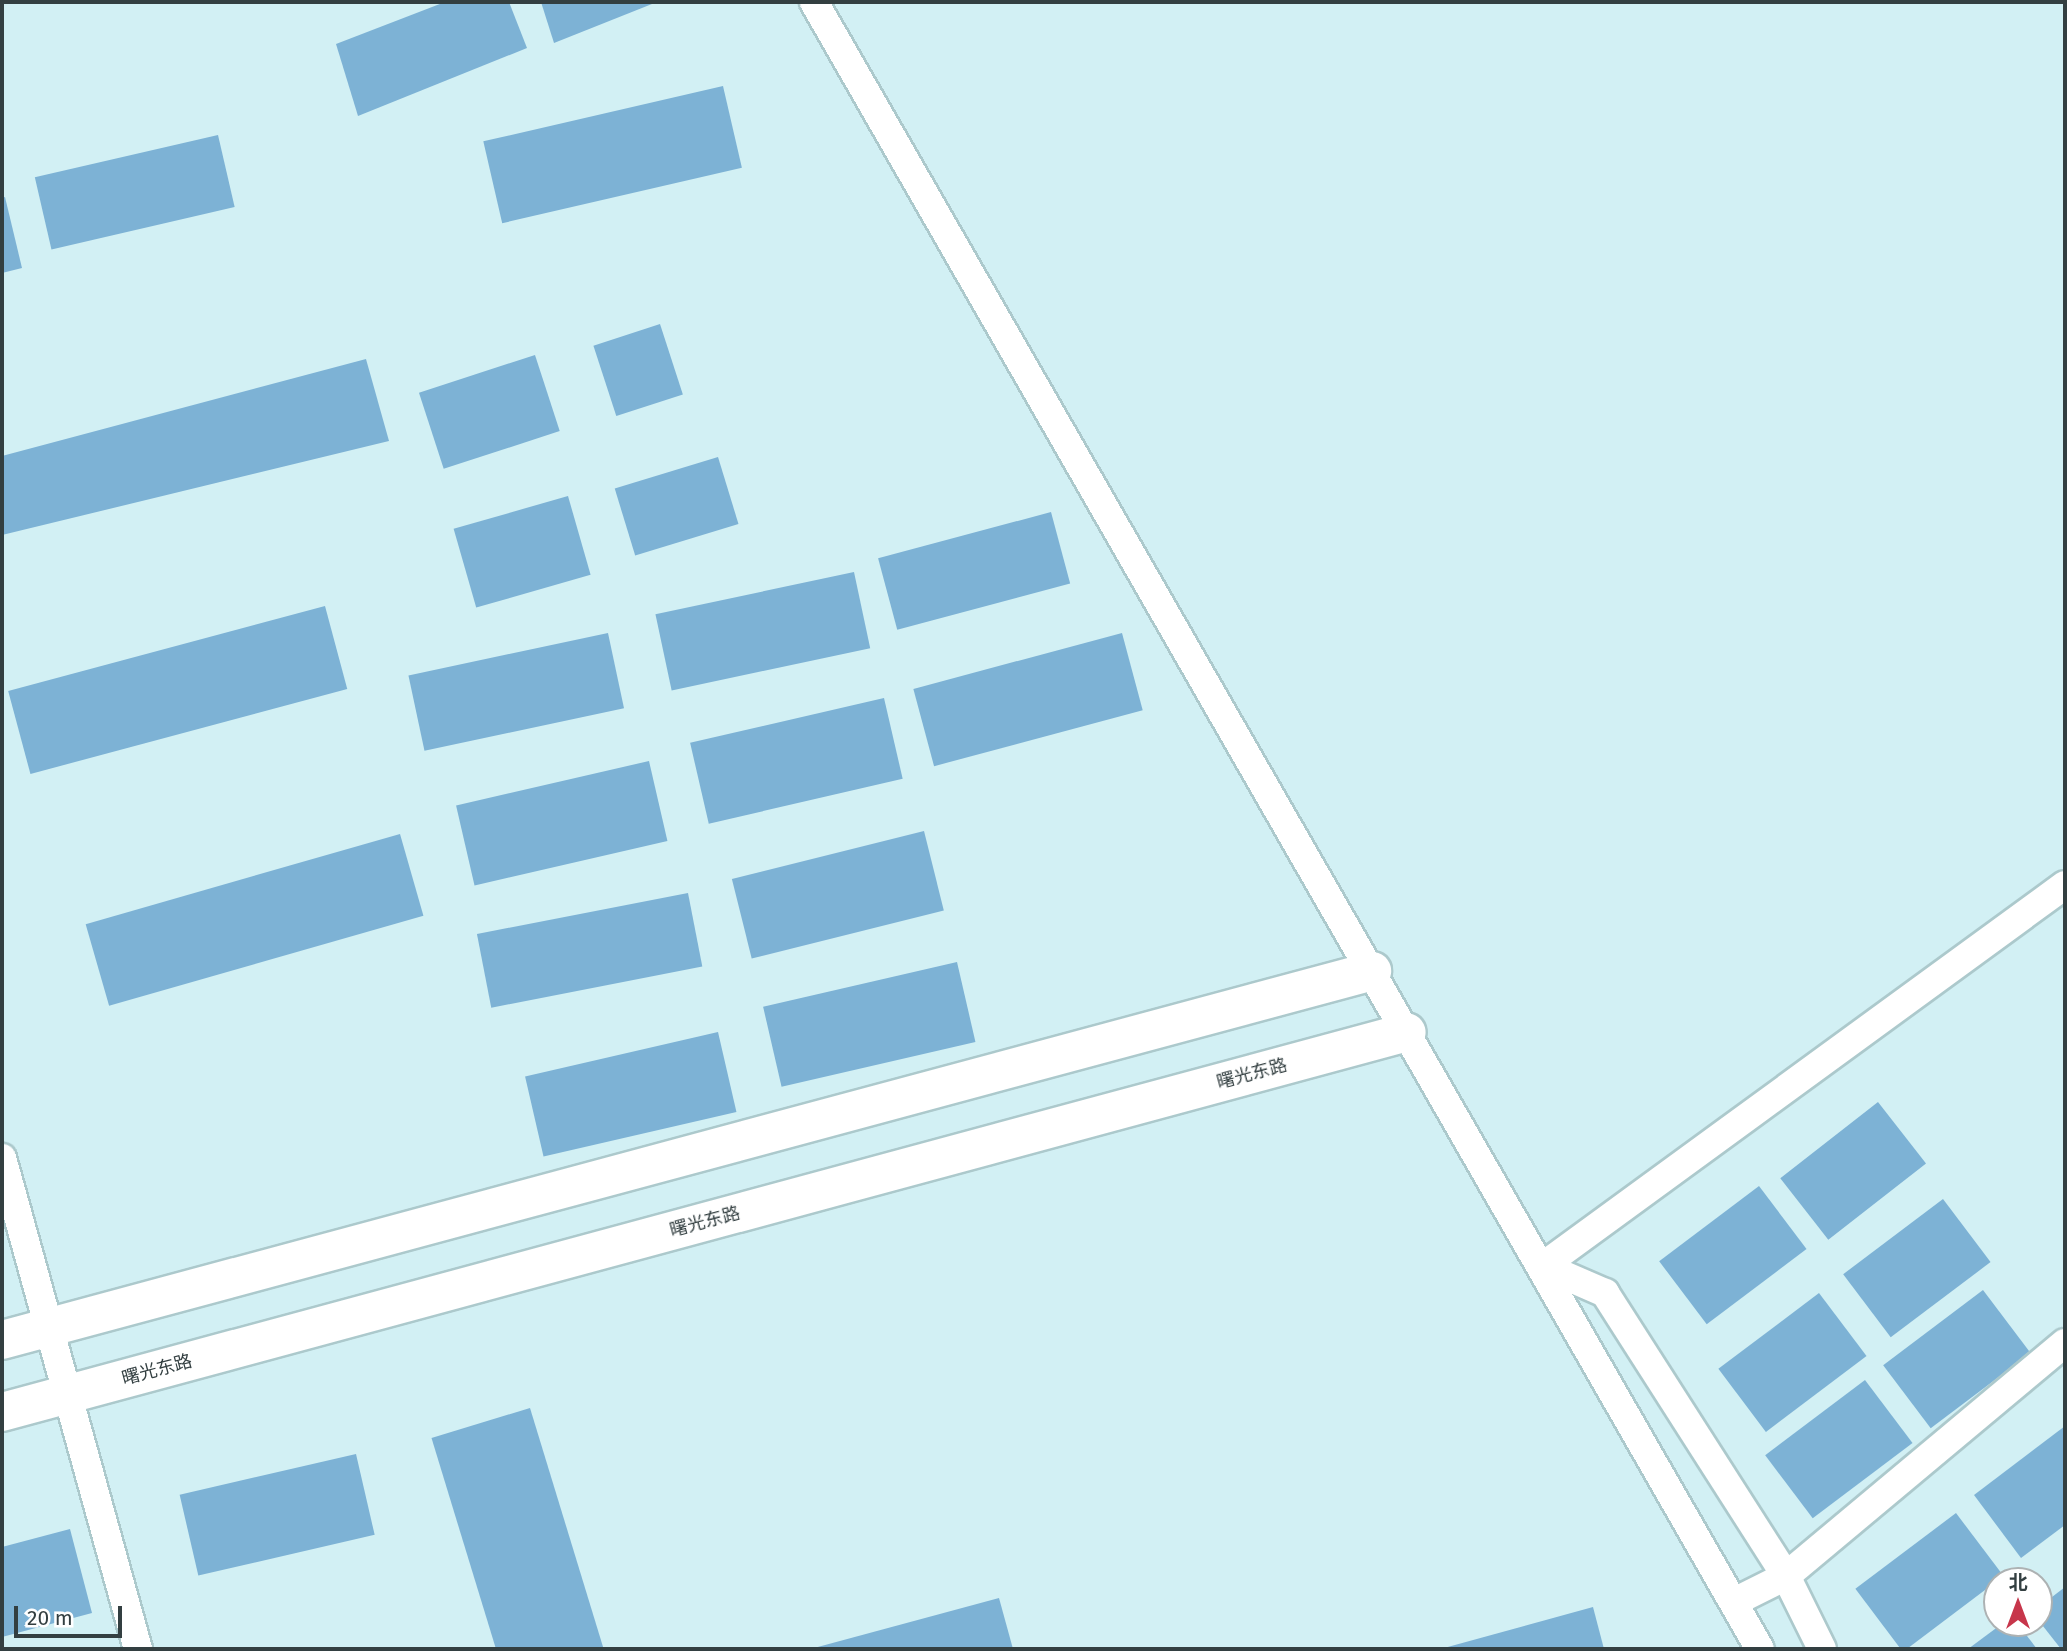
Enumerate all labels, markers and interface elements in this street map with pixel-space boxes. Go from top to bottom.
street label: 曙光东路 [1214,1054,1290,1094]
street label: 曙光东路 [667,1202,743,1242]
street label: 曙光东路 [119,1350,195,1390]
north arrow [1983,1567,2053,1637]
text: 北 [2008,1571,2028,1594]
scale bar [18,1592,126,1636]
text: 20 m [27,1605,73,1631]

